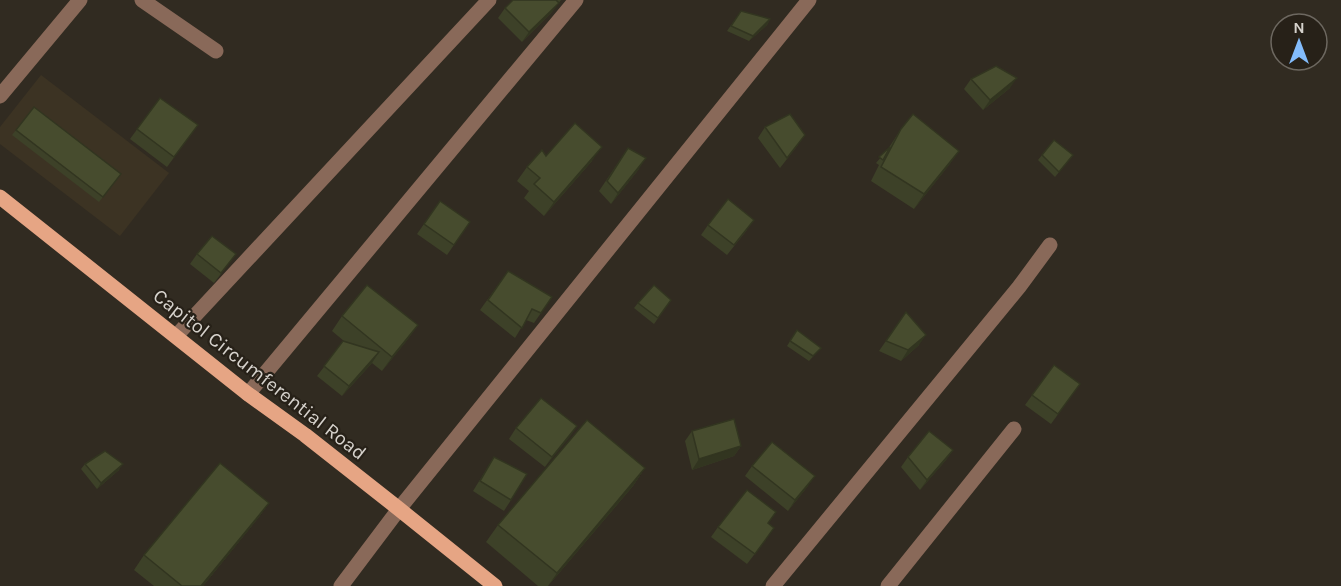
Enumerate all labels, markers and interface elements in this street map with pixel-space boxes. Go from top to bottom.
north arrow [1269,12,1329,72]
text: N [1293,18,1305,37]
street label: Capitol Circumferential Road [149,284,371,465]

